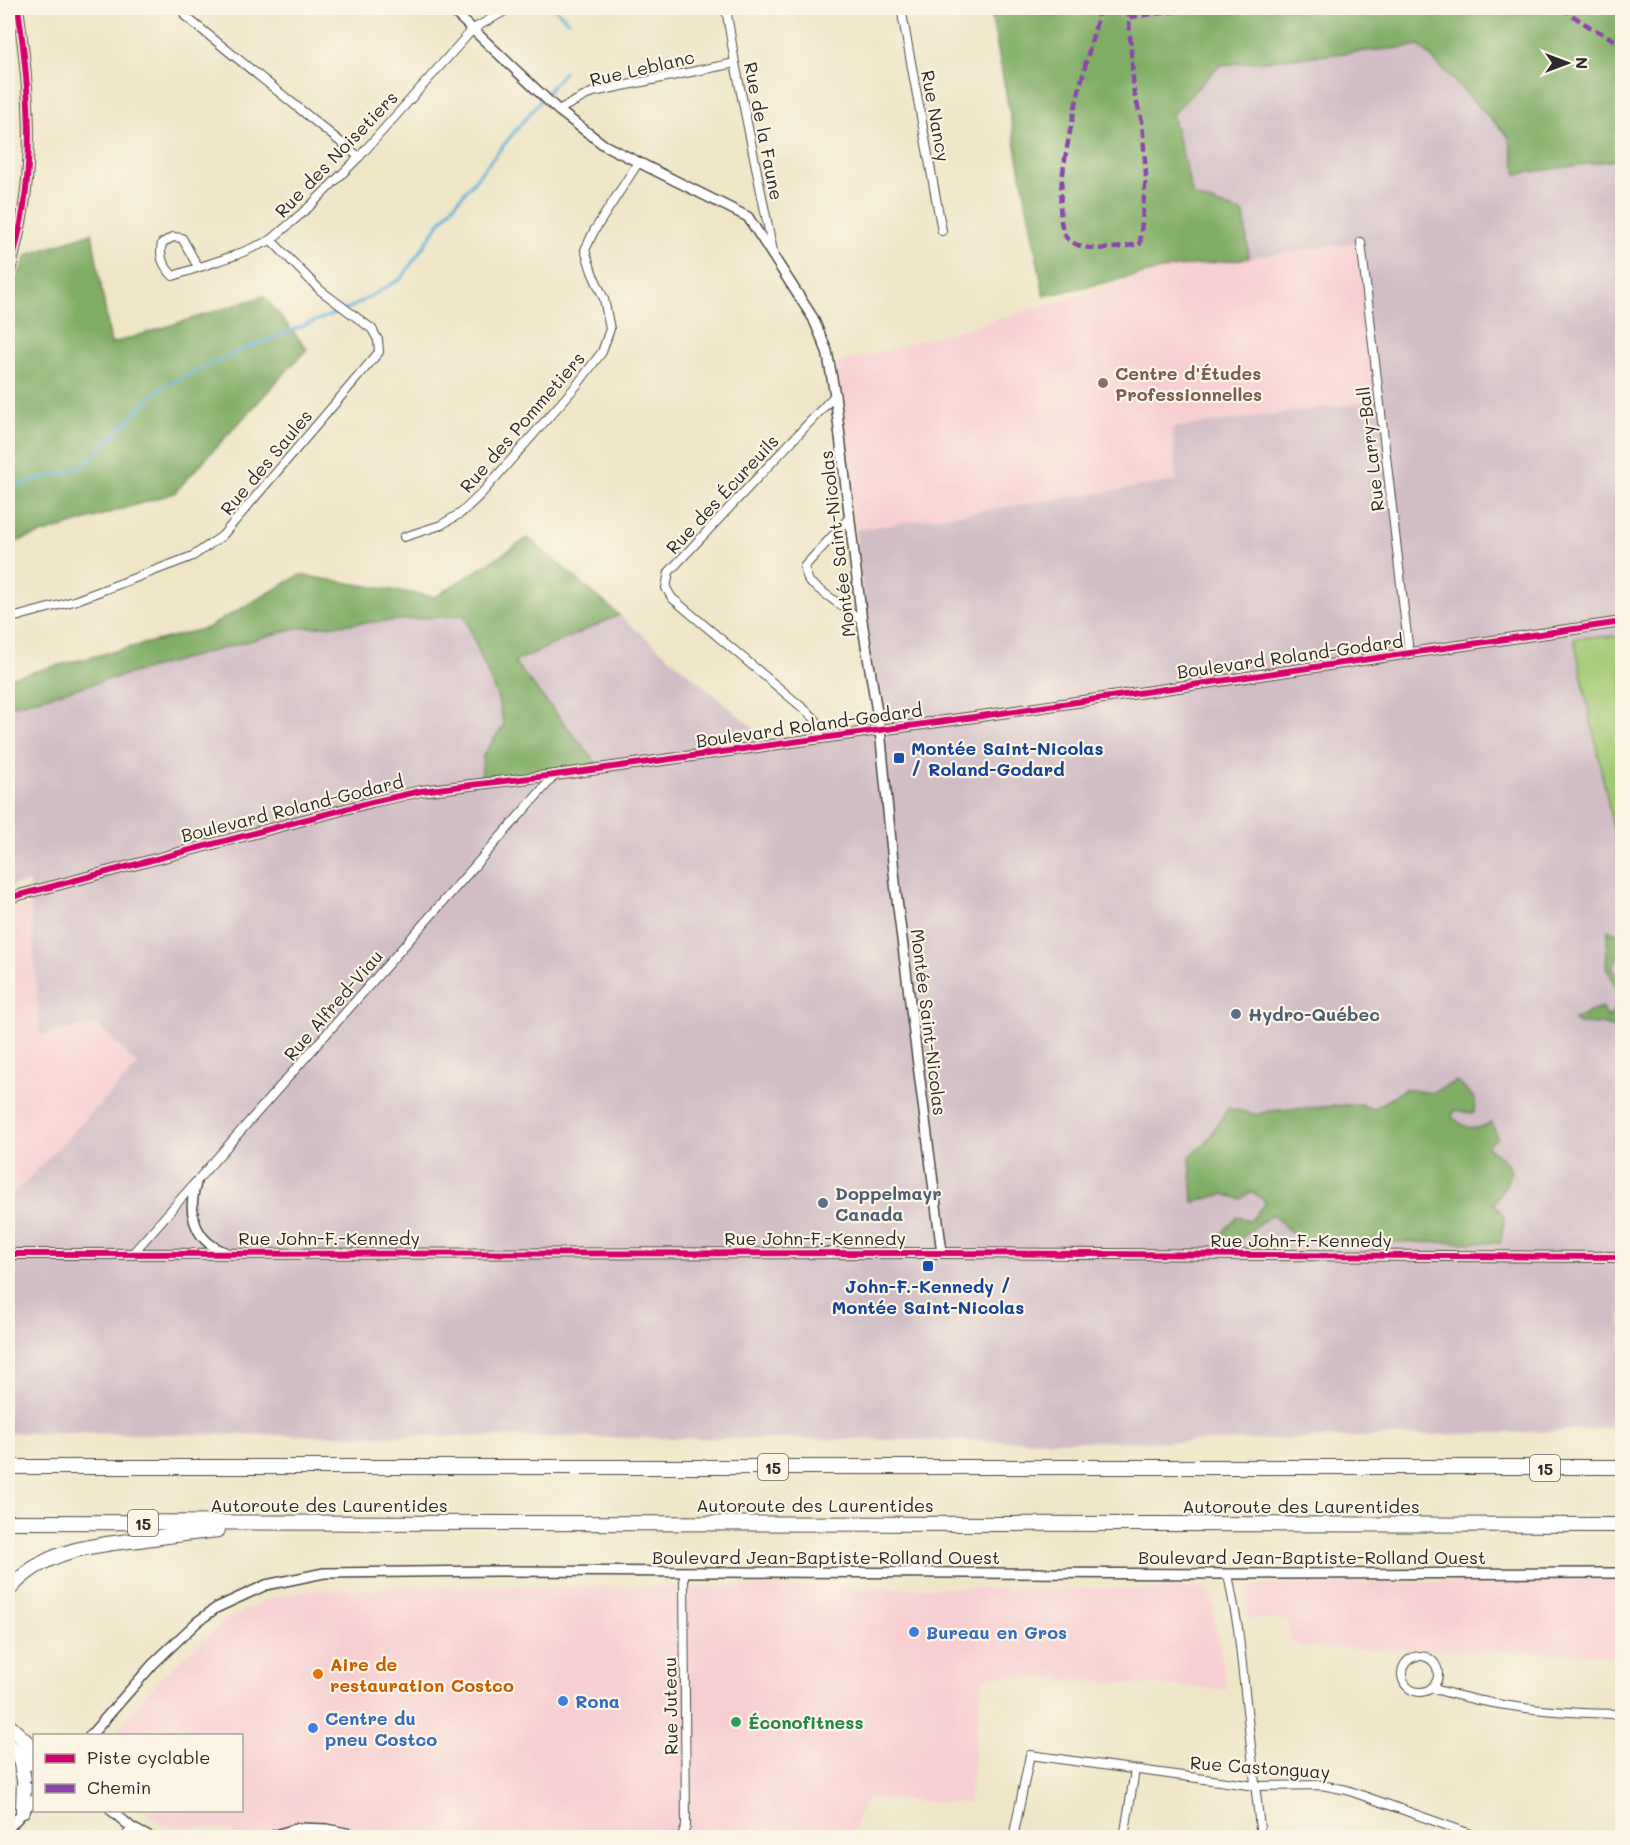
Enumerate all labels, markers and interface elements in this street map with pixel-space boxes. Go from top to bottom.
north arrow [1537,33,1597,93]
street label: Rue Leblanc [587,44,697,92]
text: N [1572,57,1593,69]
street label: Rue de la Faune [739,60,789,202]
street label: Rue Nancy [916,68,956,164]
street label: Rue des Noisetiers [269,86,403,222]
street label: Rue des Pommetiers [454,346,590,498]
place label: Centre d'Études Professionnelles [1115,361,1262,406]
marker: Centre d'Études Professionnelles [1096,376,1110,390]
street label: Rue Larry-Ball [1350,385,1390,513]
street label: Rue des Saules [215,404,317,520]
street label: Rue des Écureuils [660,429,784,559]
street label: Montée Saint-Nicolas [814,449,860,639]
street label: Boulevard Roland-Godard [1175,628,1405,684]
street label: Boulevard Roland-Godard [694,697,924,753]
place label: Montée Saint-Nicolas / Roland-Godard [911,736,1104,781]
marker: Montée Saint-Nicolas / Roland-Godard [892,751,906,765]
street label: Boulevard Roland-Godard [178,769,406,847]
street label: Montée Saint-Nicolas [906,927,952,1117]
street label: Rue Alfred-Viau [278,944,388,1066]
place label: Hydro-Québec [1248,1002,1380,1026]
marker: Hydro-Québec [1229,1007,1243,1021]
place label: Doppelmayr Canada [835,1181,942,1226]
marker: Doppelmayr Canada [816,1196,830,1210]
street label: Rue John-F.-Kennedy [238,1226,420,1250]
street label: Rue John-F.-Kennedy [724,1226,906,1250]
street label: Rue John-F.-Kennedy [1210,1228,1392,1252]
marker: John-F.-Kennedy / Montée Saint-Nicolas [921,1259,935,1273]
place label: John-F.-Kennedy / Montée Saint-Nicolas [832,1274,1024,1319]
road number: 15 [758,1454,788,1480]
road number: 15 [1530,1455,1560,1481]
street label: Autoroute des Laurentides [210,1493,448,1517]
street label: Autoroute des Laurentides [696,1493,934,1517]
street label: Autoroute des Laurentides [1182,1494,1420,1518]
road number: 15 [128,1510,158,1536]
street label: Boulevard Jean-Baptiste-Rolland Ouest [652,1545,1000,1569]
street label: Boulevard Jean-Baptiste-Rolland Ouest [1138,1545,1486,1569]
place label: Bureau en Gros [926,1620,1067,1644]
marker: Bureau en Gros [907,1625,921,1639]
place label: Aire de restauration Costco [330,1652,514,1697]
street label: Rue Juteau [657,1657,683,1755]
marker: Aire de restauration Costco [311,1667,325,1681]
place label: Rona [575,1689,620,1713]
marker: Rona [556,1694,570,1708]
place label: Centre du pneu Costco [325,1706,437,1751]
place label: Éconofitness [748,1710,863,1734]
marker: Éconofitness [729,1715,743,1729]
marker: Centre du pneu Costco [306,1721,320,1735]
legend [33,1734,243,1812]
text: Piste cyclable [87,1745,211,1769]
street label: Rue Castonguay [1189,1750,1331,1784]
text: Chemin [87,1775,151,1799]

